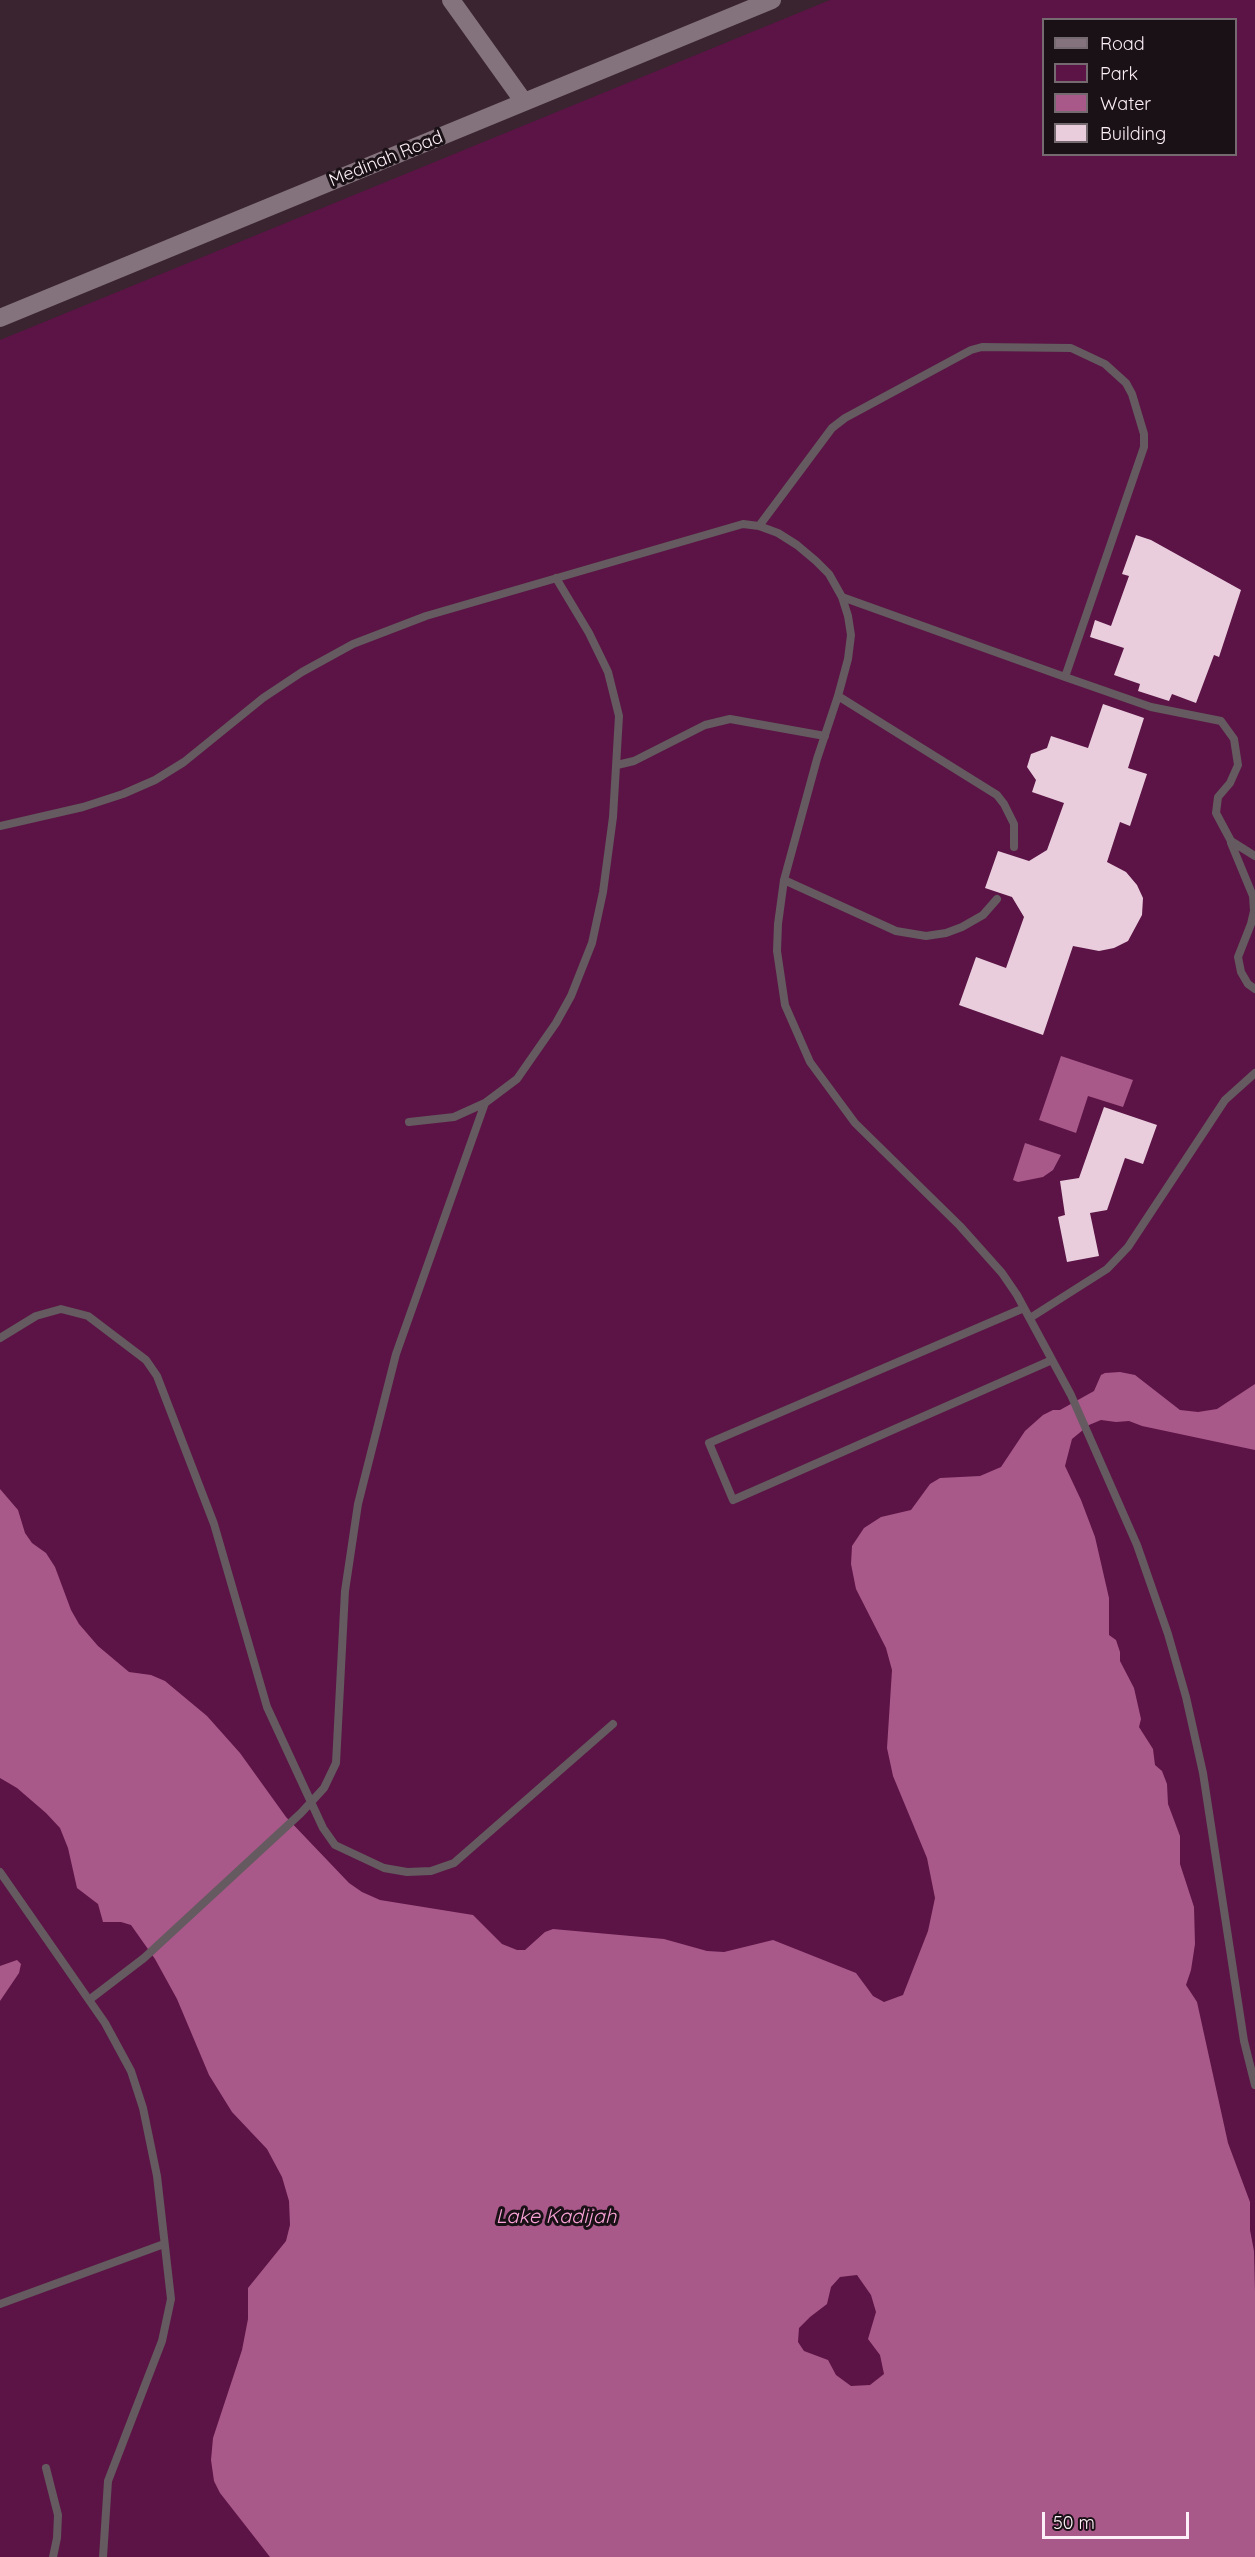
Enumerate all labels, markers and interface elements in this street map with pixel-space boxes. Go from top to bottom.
legend [1042,18,1237,156]
text: Road [1100,32,1145,55]
text: Park [1100,62,1138,85]
text: Water [1100,92,1151,115]
text: Building [1100,122,1166,145]
street label: Medinah Road [326,126,446,192]
water label: Lake Kadijah [496,2205,616,2229]
scale bar [1045,2500,1192,2538]
text: 50 m [1053,2511,1095,2534]

